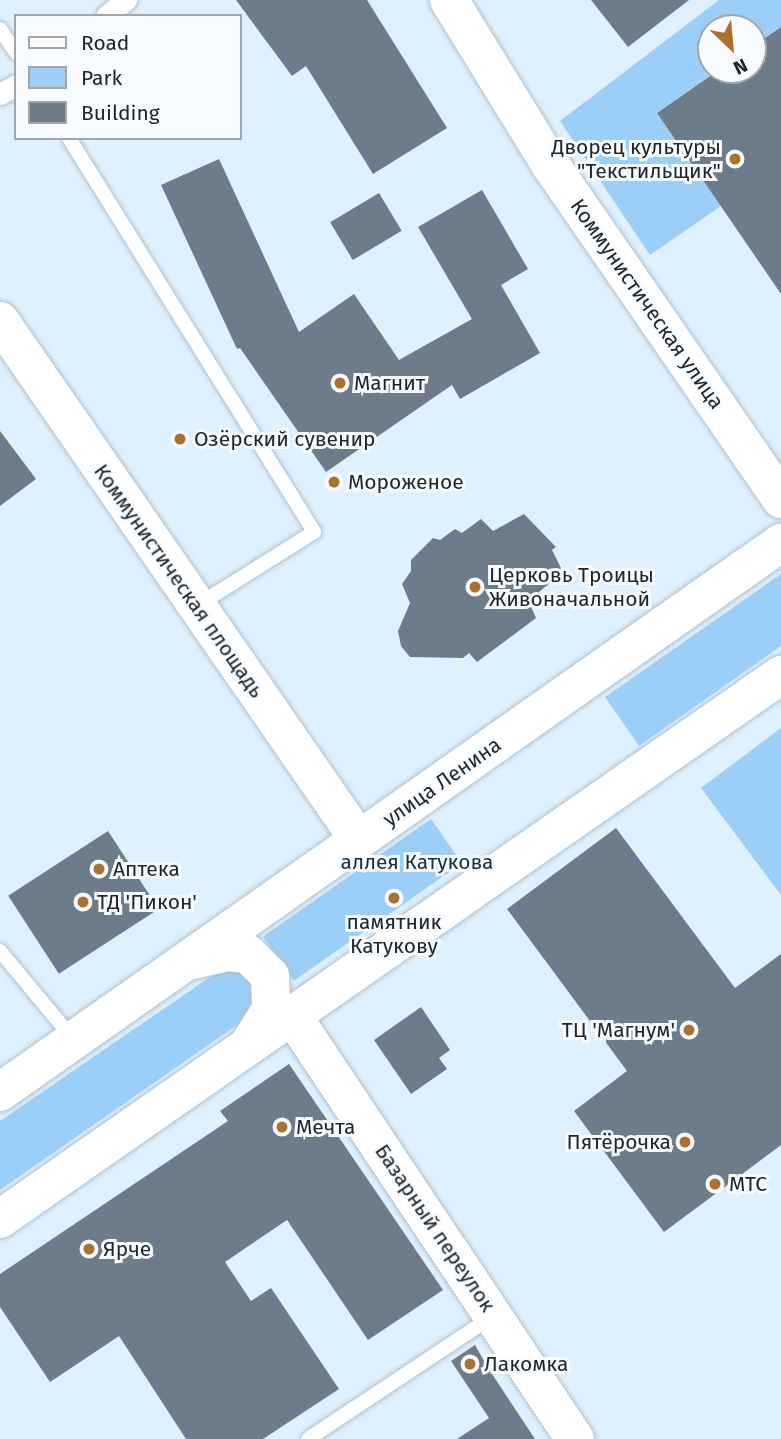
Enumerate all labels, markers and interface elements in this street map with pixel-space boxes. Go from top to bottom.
legend [14,14,242,140]
north arrow [697,14,767,84]
text: Road [81,30,129,56]
text: N [730,53,751,80]
text: Park [81,65,122,91]
text: Building [81,100,160,126]
place label: Дворец культуры "Текстильщик" [551,134,721,184]
marker: Дворец культуры "Текстильщик" [727,151,743,167]
street label: Коммунистическая улица [565,194,729,414]
place label: Магнит [354,370,425,396]
marker: Магнит [332,375,348,391]
place label: Озёрский сувенир [194,426,375,452]
marker: Озёрский сувенир [172,431,188,447]
street label: Коммунистическая площадь [88,459,270,703]
place label: Мороженое [348,469,464,495]
marker: Мороженое [326,474,342,490]
place label: Церковь Троицы Живоначальной [489,562,654,612]
marker: Церковь Троицы Живоначальной [467,579,483,595]
street label: улица Ленина [378,732,506,832]
park label: аллея Катукова [340,849,494,875]
place label: Аптека [113,856,180,882]
marker: Аптека [91,861,107,877]
place label: ТД 'Пикон' [97,889,197,915]
marker: памятник Катукову [386,890,402,906]
marker: ТД 'Пикон' [75,894,91,910]
place label: памятник Катукову [347,909,441,959]
place label: ТЦ 'Магнум' [562,1017,675,1043]
marker: ТЦ 'Магнум' [681,1022,697,1038]
place label: Мечта [296,1114,355,1140]
marker: Мечта [274,1119,290,1135]
place label: Пятёрочка [567,1129,671,1155]
marker: Пятёрочка [677,1134,693,1150]
street label: Базарный переулок [370,1139,500,1317]
place label: МТС [729,1171,767,1197]
marker: МТС [707,1176,723,1192]
place label: Ярче [103,1236,151,1262]
marker: Ярче [81,1241,97,1257]
place label: Лакомка [484,1351,568,1377]
marker: Лакомка [462,1356,478,1372]

